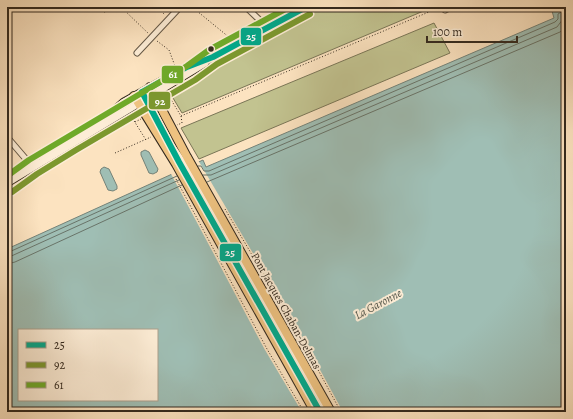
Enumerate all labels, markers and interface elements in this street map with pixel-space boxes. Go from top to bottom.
scale bar [427,18,517,44]
text: 100 m [433,24,462,40]
line badge: 25 [240,27,262,46]
text: 25 [246,29,256,44]
unlabelled marker [206,44,216,54]
line badge: 61 [161,65,184,84]
text: 61 [168,67,178,82]
line badge: 92 [148,91,171,110]
text: 92 [155,94,166,109]
line badge: 25 [219,243,242,262]
text: 25 [225,245,235,260]
street label: Pont Jacques Chaban-Delmas [248,250,324,372]
water label: La Garonne [352,285,405,323]
legend [18,329,158,401]
text: 25 [54,337,65,353]
text: 92 [54,357,65,373]
text: 61 [54,377,64,393]

